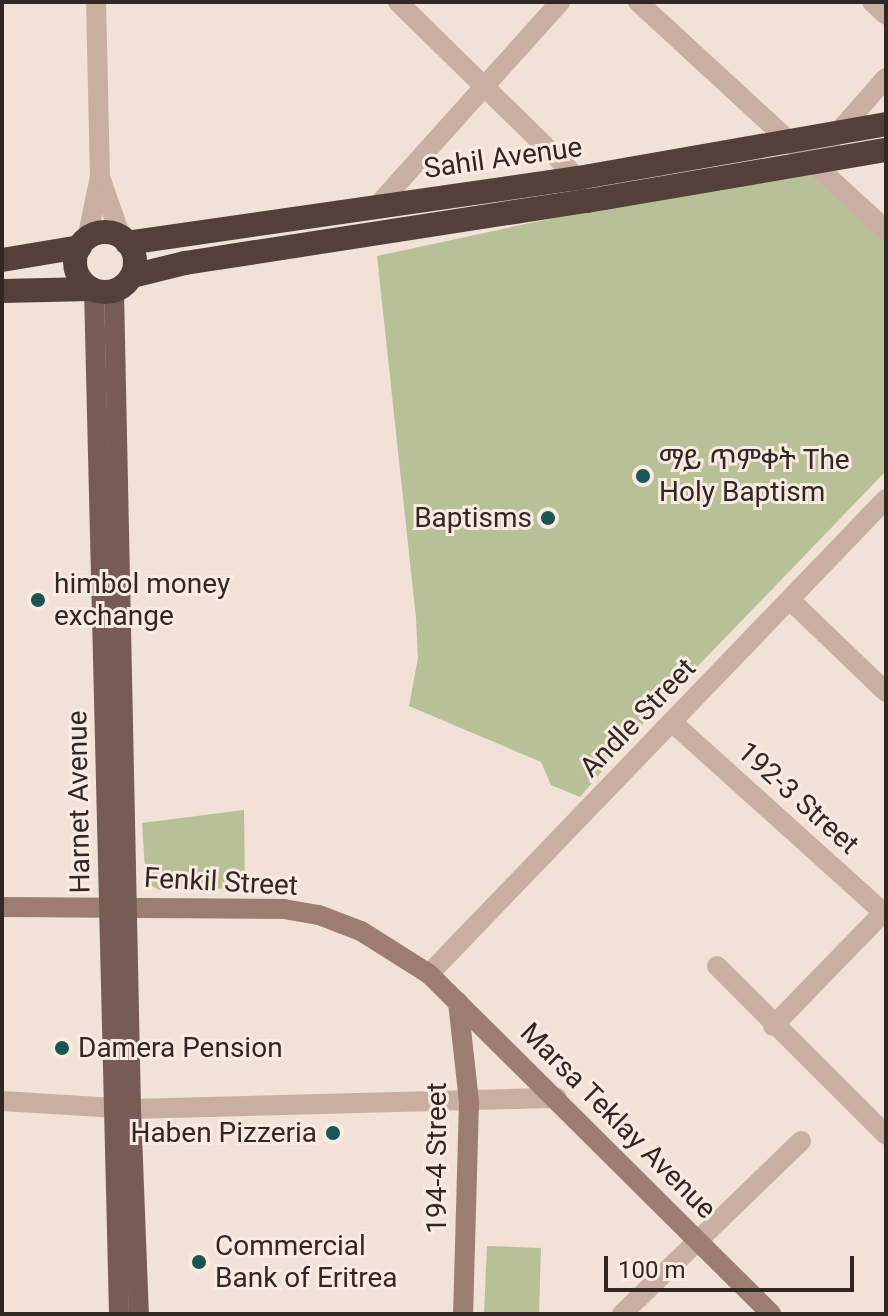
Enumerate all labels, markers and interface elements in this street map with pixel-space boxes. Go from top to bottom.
street label: Sahil Avenue [422,130,584,186]
place label: ማይ ጥምቀት The Holy Baptism [659,443,850,509]
marker: ማይ ጥምቀት The Holy Baptism [634,467,652,485]
place label: Baptisms [414,501,532,535]
marker: Baptisms [539,509,557,527]
place label: himbol money exchange [54,567,230,633]
marker: himbol money exchange [29,591,47,609]
street label: Andle Street [573,652,703,784]
street label: Harnet Avenue [61,710,97,894]
street label: 192-3 Street [730,735,866,861]
street label: Fenkil Street [143,861,299,903]
street label: Marsa Teklay Avenue [513,1016,723,1226]
place label: Damera Pension [78,1031,283,1065]
marker: Damera Pension [53,1039,71,1057]
street label: 194-4 Street [420,1082,454,1234]
place label: Haben Pizzeria [130,1116,317,1150]
marker: Haben Pizzeria [324,1124,342,1142]
place label: Commercial Bank of Eritrea [215,1229,398,1295]
scale bar [608,1240,858,1290]
marker: Commercial Bank of Eritrea [190,1253,208,1271]
text: 100 m [618,1256,685,1284]

